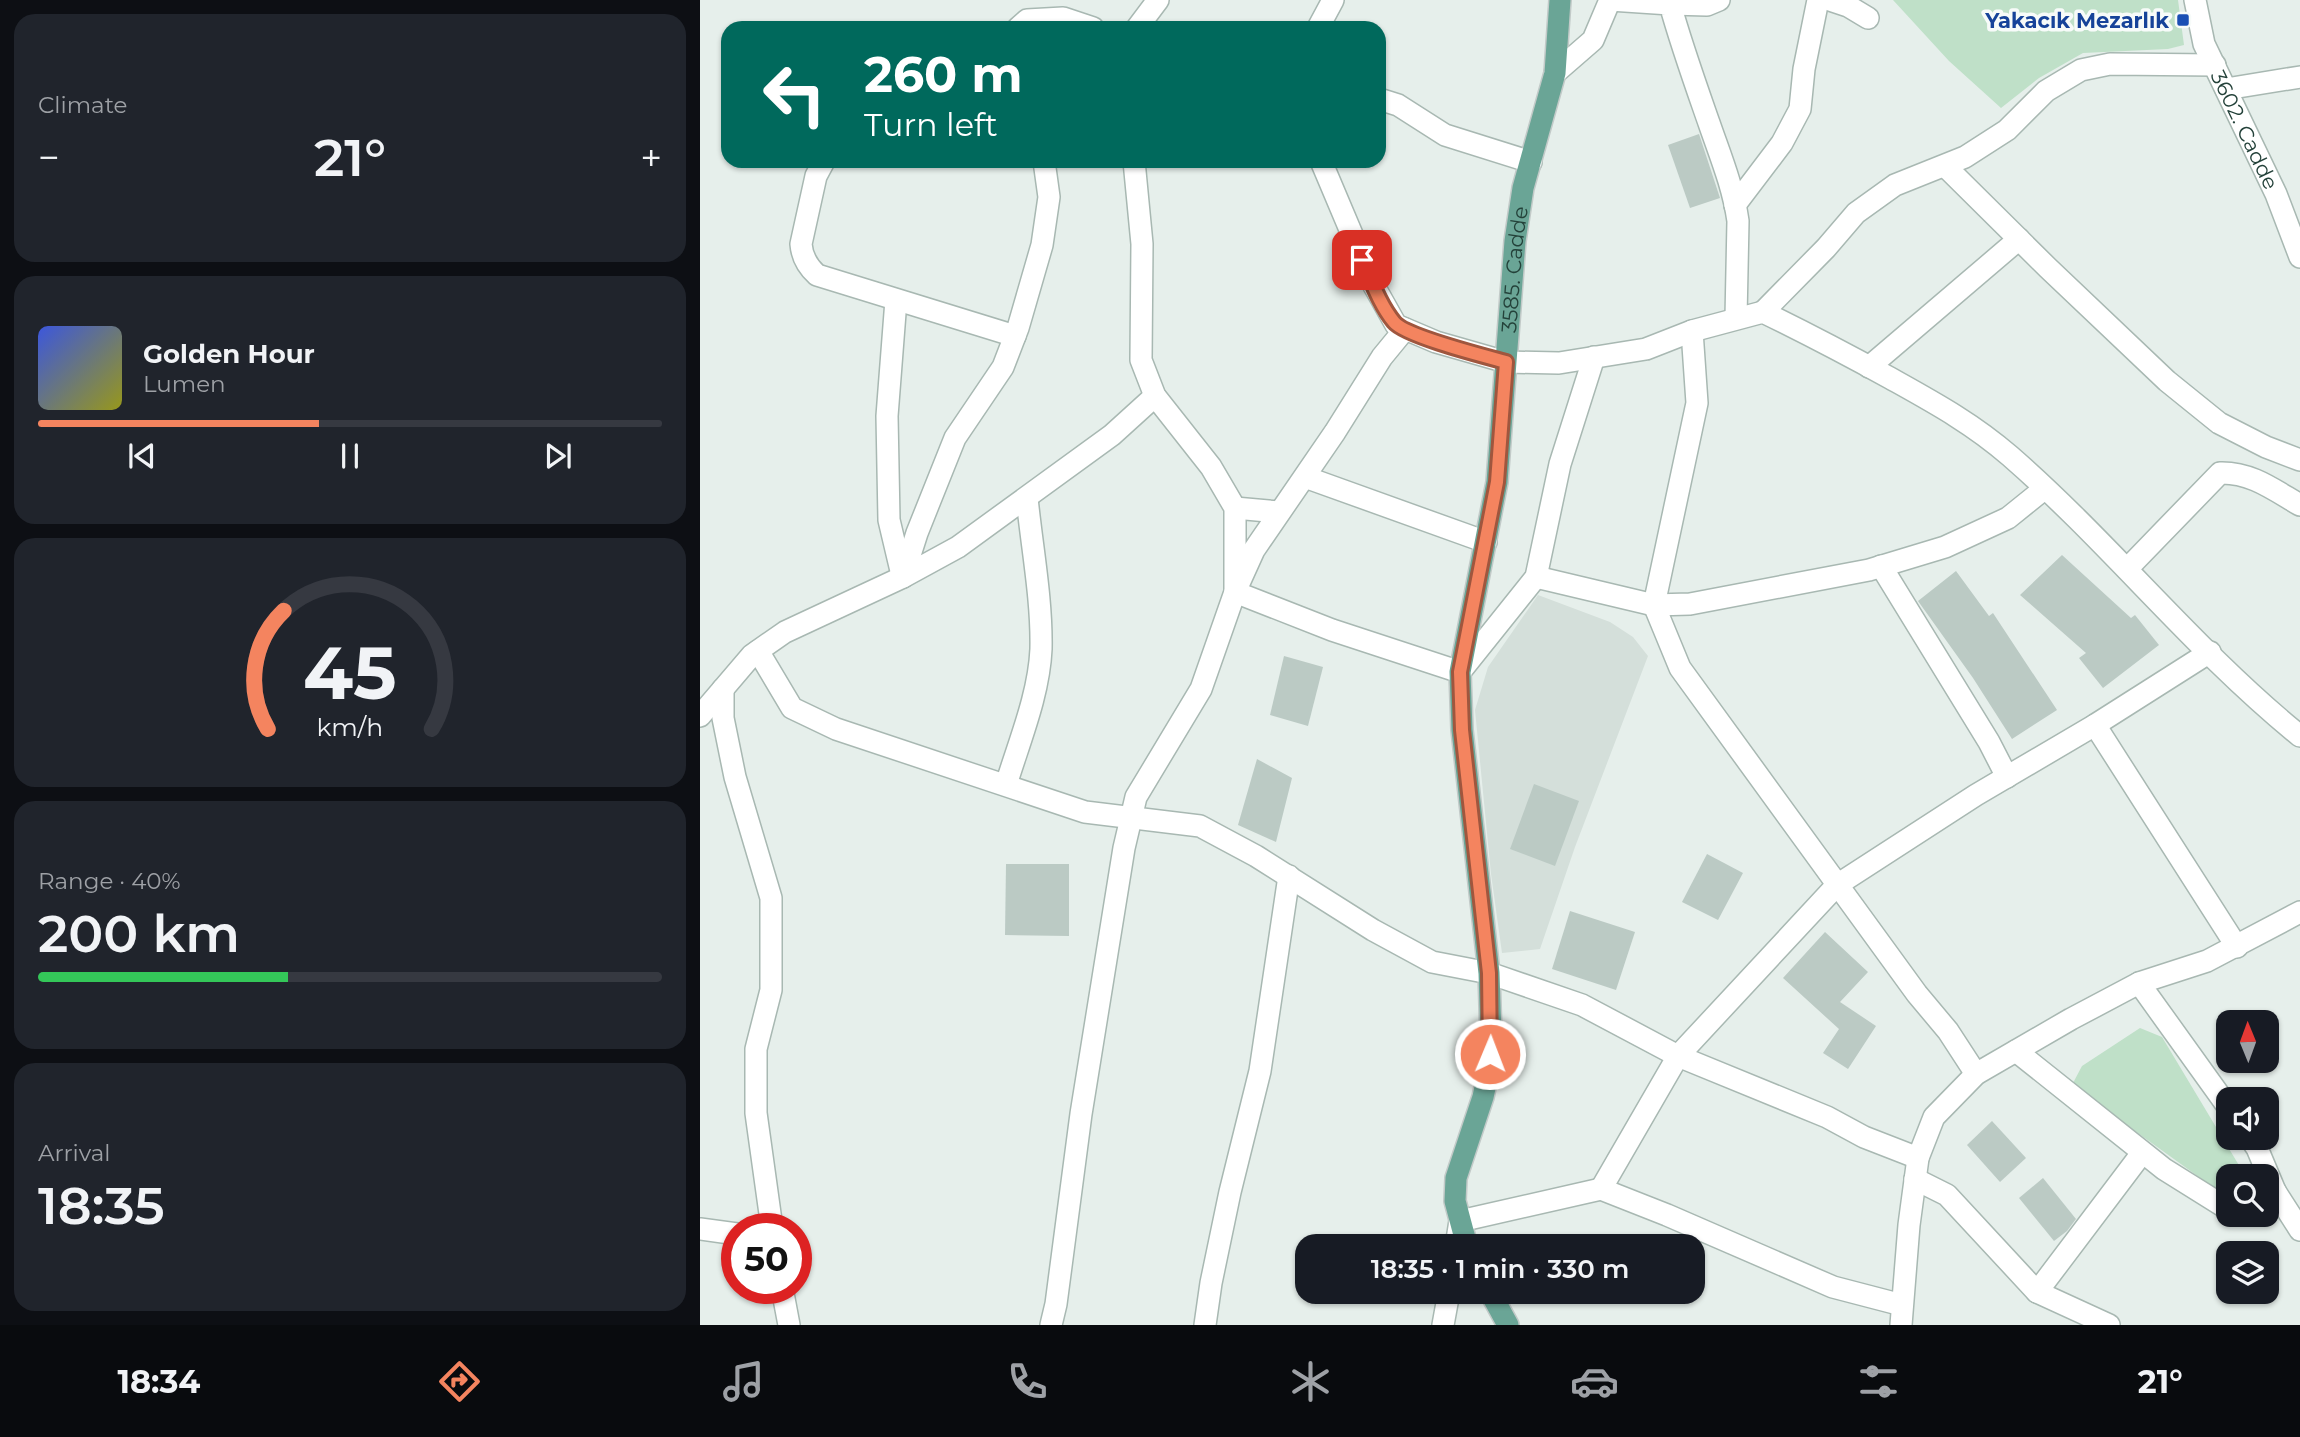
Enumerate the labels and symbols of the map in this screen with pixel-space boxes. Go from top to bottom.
place label: Yakacık Mezarlık [1984,8,2169,33]
marker: Yakacık Mezarlık [2175,12,2191,28]
street label: 3602. Cadde [2206,66,2284,193]
street label: 3585. Cadde [1496,204,1533,334]
pin [1332,230,1392,290]
north arrow [2216,1010,2278,1073]
position arrow [1453,1017,1527,1091]
speed limit sign: 50 [721,1213,812,1304]

